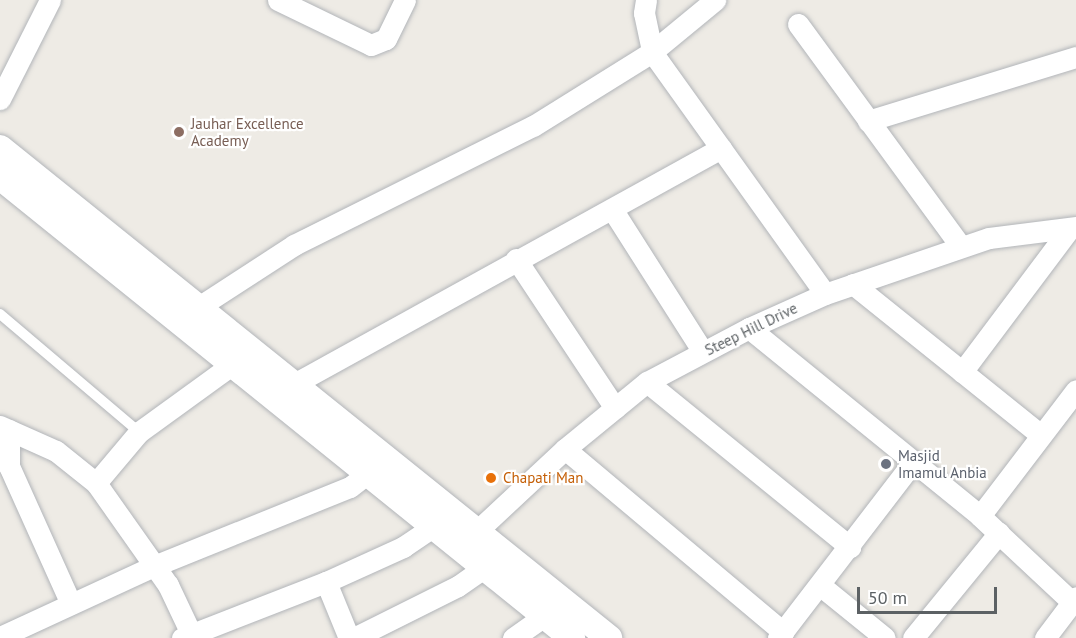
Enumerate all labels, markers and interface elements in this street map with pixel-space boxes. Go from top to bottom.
place label: Jauhar Excellence Academy [191,114,304,149]
marker: Jauhar Excellence Academy [172,125,186,139]
street label: Steep Hill Drive [702,299,800,359]
place label: Masjid Imamul Anbia [898,446,987,481]
marker: Masjid Imamul Anbia [879,457,893,471]
place label: Chapati Man [503,469,583,487]
marker: Chapati Man [484,471,498,485]
scale bar [860,575,1000,613]
text: 50 m [868,586,907,609]

